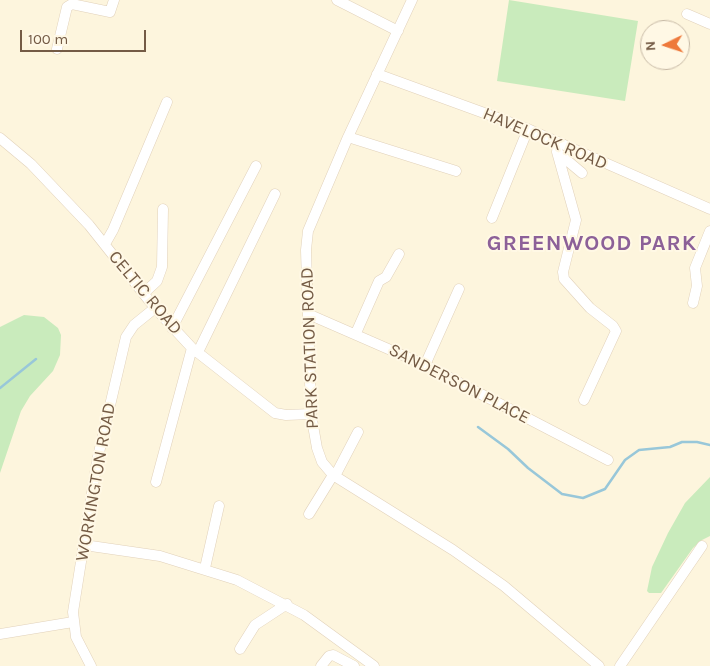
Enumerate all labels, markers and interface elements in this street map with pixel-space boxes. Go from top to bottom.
scale bar [22,20,149,52]
north arrow [640,20,690,70]
text: 100 m [28,30,68,48]
text: N [642,40,659,52]
street label: HAVELOCK ROAD [479,103,611,175]
district label: GREENWOOD PARK [485,231,699,257]
street label: CELTIC ROAD [104,247,186,339]
street label: PARK STATION ROAD [296,267,324,429]
street label: SANDERSON PLACE [385,339,533,429]
street label: WORKINGTON ROAD [71,401,121,563]

